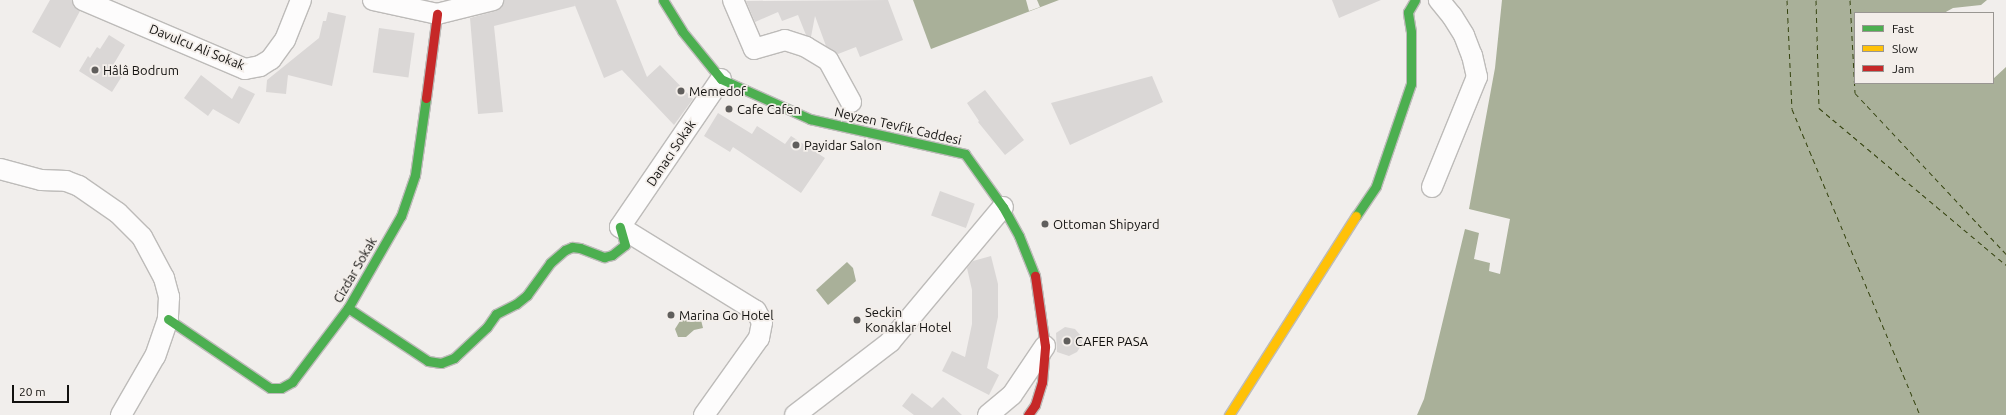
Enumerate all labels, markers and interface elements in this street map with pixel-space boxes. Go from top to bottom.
legend [1854,12,1994,84]
street label: Davulcu Ali Sokak [147,21,247,73]
text: Fast [1892,22,1914,35]
text: Slow [1892,42,1918,55]
place label: Hâlâ Bodrum [103,62,179,78]
text: Jam [1892,62,1914,75]
marker: Hâlâ Bodrum [90,65,100,75]
place label: Memedof [689,83,746,99]
marker: Memedof [676,86,686,96]
place label: Cafe Cafen [737,101,801,117]
marker: Cafe Cafen [724,104,734,114]
street label: Neyzen Tevfik Caddesi [833,104,963,148]
street label: Danacı Sokak [643,117,699,189]
place label: Payidar Salon [804,137,882,153]
marker: Payidar Salon [791,140,801,150]
place label: Ottoman Shipyard [1053,216,1160,232]
marker: Ottoman Shipyard [1040,219,1050,229]
street label: Cizdar Sokak [330,234,380,306]
place label: Seckin Konaklar Hotel [865,305,951,336]
place label: Marina Go Hotel [679,307,774,323]
marker: Marina Go Hotel [666,310,676,320]
marker: Seckin Konaklar Hotel [852,315,862,325]
place label: CAFER PASA [1075,333,1148,349]
marker: CAFER PASA [1062,336,1072,346]
scale bar [14,377,71,403]
text: 20 m [19,385,46,398]

